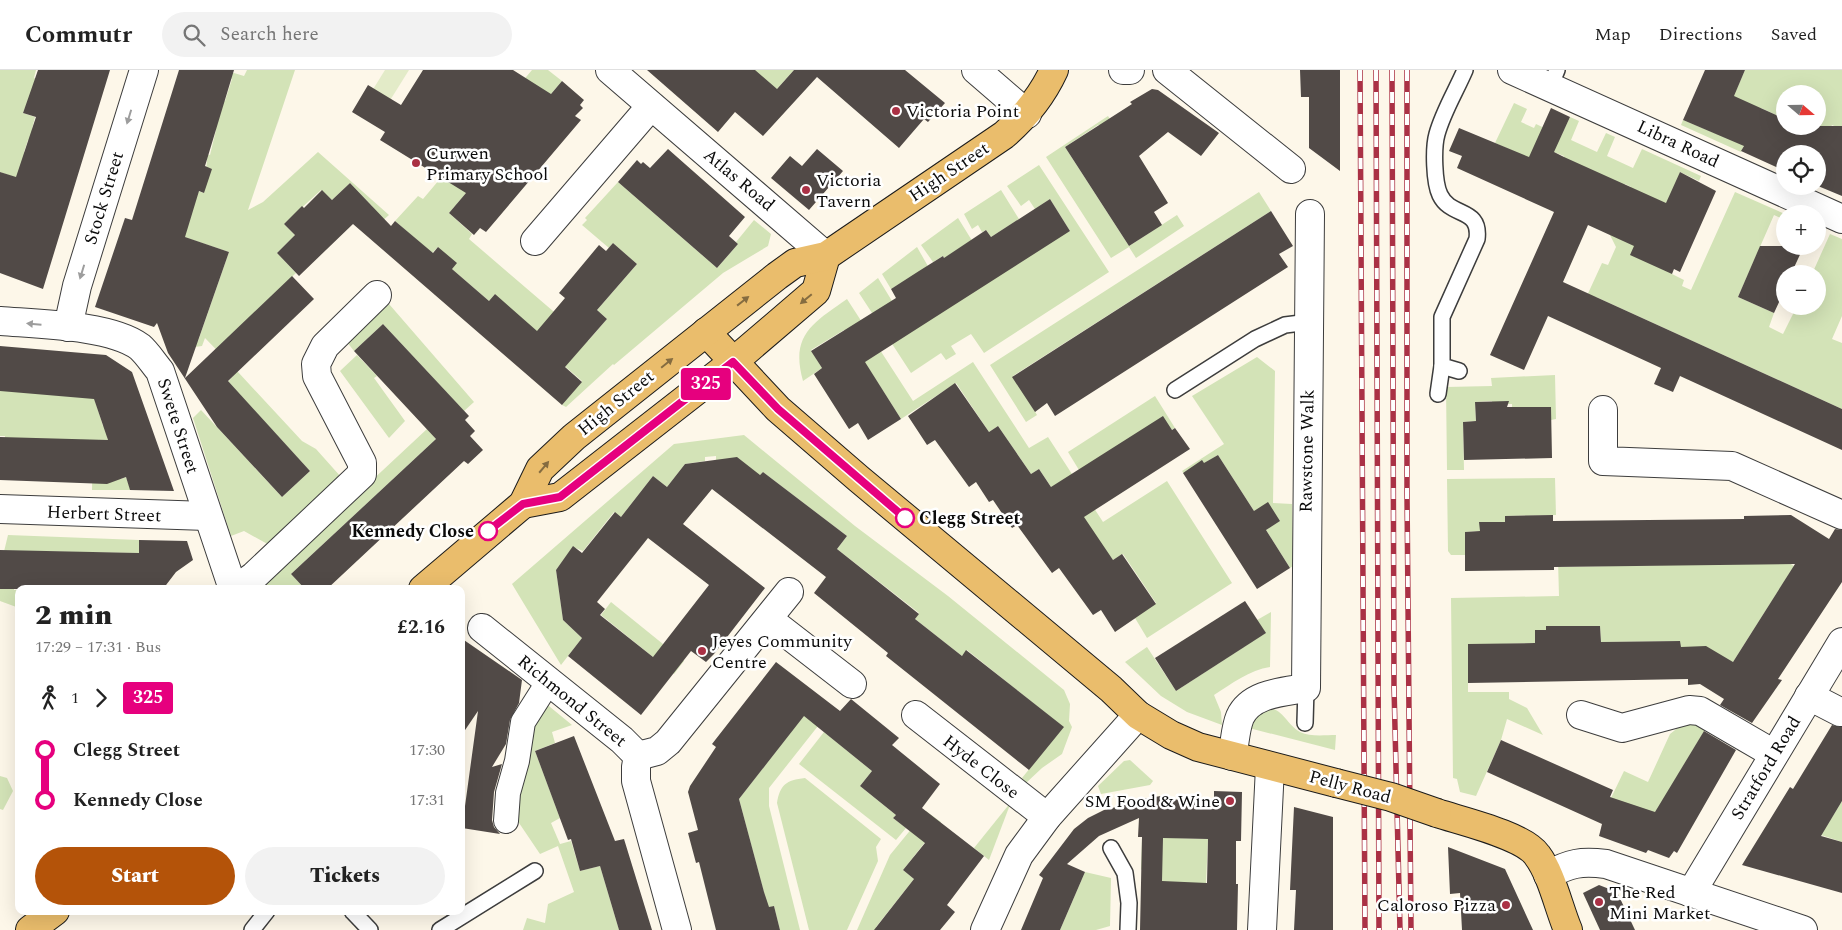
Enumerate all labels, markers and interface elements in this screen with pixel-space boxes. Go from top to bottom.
search box [162,12,512,57]
text: Commutr [25,17,132,53]
text: Search here [220,20,319,49]
icon: search [180,21,208,49]
text: Map [1595,21,1631,48]
text: Directions [1659,21,1743,48]
text: Saved [1771,21,1817,48]
north arrow [1776,85,1826,135]
map controls [1776,85,1826,315]
place label: Victoria Point [906,98,1019,125]
marker: Victoria Point [890,105,902,117]
one-way arrow [125,109,133,124]
street label: Libra Road [1632,113,1724,175]
street label: High Street [903,135,995,209]
place label: Curwen Primary School [426,140,548,188]
street label: Atlas Road [697,142,781,218]
button: locate [1776,145,1826,195]
street label: Stock Street [77,148,131,248]
marker: Curwen Primary School [410,157,422,169]
place label: Victoria Tavern [816,167,881,215]
marker: Victoria Tavern [800,184,812,196]
button: + [1776,205,1826,255]
one-way arrow [77,265,85,280]
button: − [1776,265,1826,315]
one-way arrow [801,293,813,305]
one-way arrow [737,296,750,306]
one-way arrow [26,320,42,328]
one-way arrow [660,358,673,369]
street label: High Street [572,364,660,442]
line badge: 325 [677,368,735,400]
text: 325 [691,370,721,397]
street label: Swete Street [150,375,206,477]
street label: Rawstone Walk [1292,389,1322,513]
one-way arrow [538,461,549,474]
street label: Herbert Street [46,499,162,529]
place label: Clegg Street [919,505,1021,532]
marker: Clegg Street [895,508,915,528]
place label: Kennedy Close [351,518,474,545]
marker: Kennedy Close [478,521,498,541]
text: 2 min [35,594,112,637]
text: £2.16 [397,613,445,642]
place label: Jeyes Community Centre [712,628,853,676]
text: 17:29 – 17:31 · Bus [35,635,161,659]
marker: Jeyes Community Centre [696,645,708,657]
street label: Richmond Street [511,648,633,754]
icon: walk [35,684,63,712]
icon: forward [87,684,115,712]
text: 325 [133,684,163,711]
text: 1 [71,686,79,710]
street label: Stratford Road [1724,711,1808,825]
street label: Hyde Close [937,728,1025,806]
text: Clegg Street [73,736,180,765]
text: 17:30 [409,738,445,762]
street label: Pelly Road [1306,763,1394,811]
text: Kennedy Close [73,786,203,815]
text: 17:31 [409,788,445,812]
place label: SM Food & Wine [1085,788,1220,815]
marker: SM Food & Wine [1224,795,1236,807]
button: Start [35,847,235,905]
button: Tickets [245,847,445,905]
place label: The Red Mini Market [1609,879,1710,927]
place label: Caloroso Pizza [1377,892,1496,919]
marker: The Red Mini Market [1593,896,1605,908]
marker: Caloroso Pizza [1500,899,1512,911]

